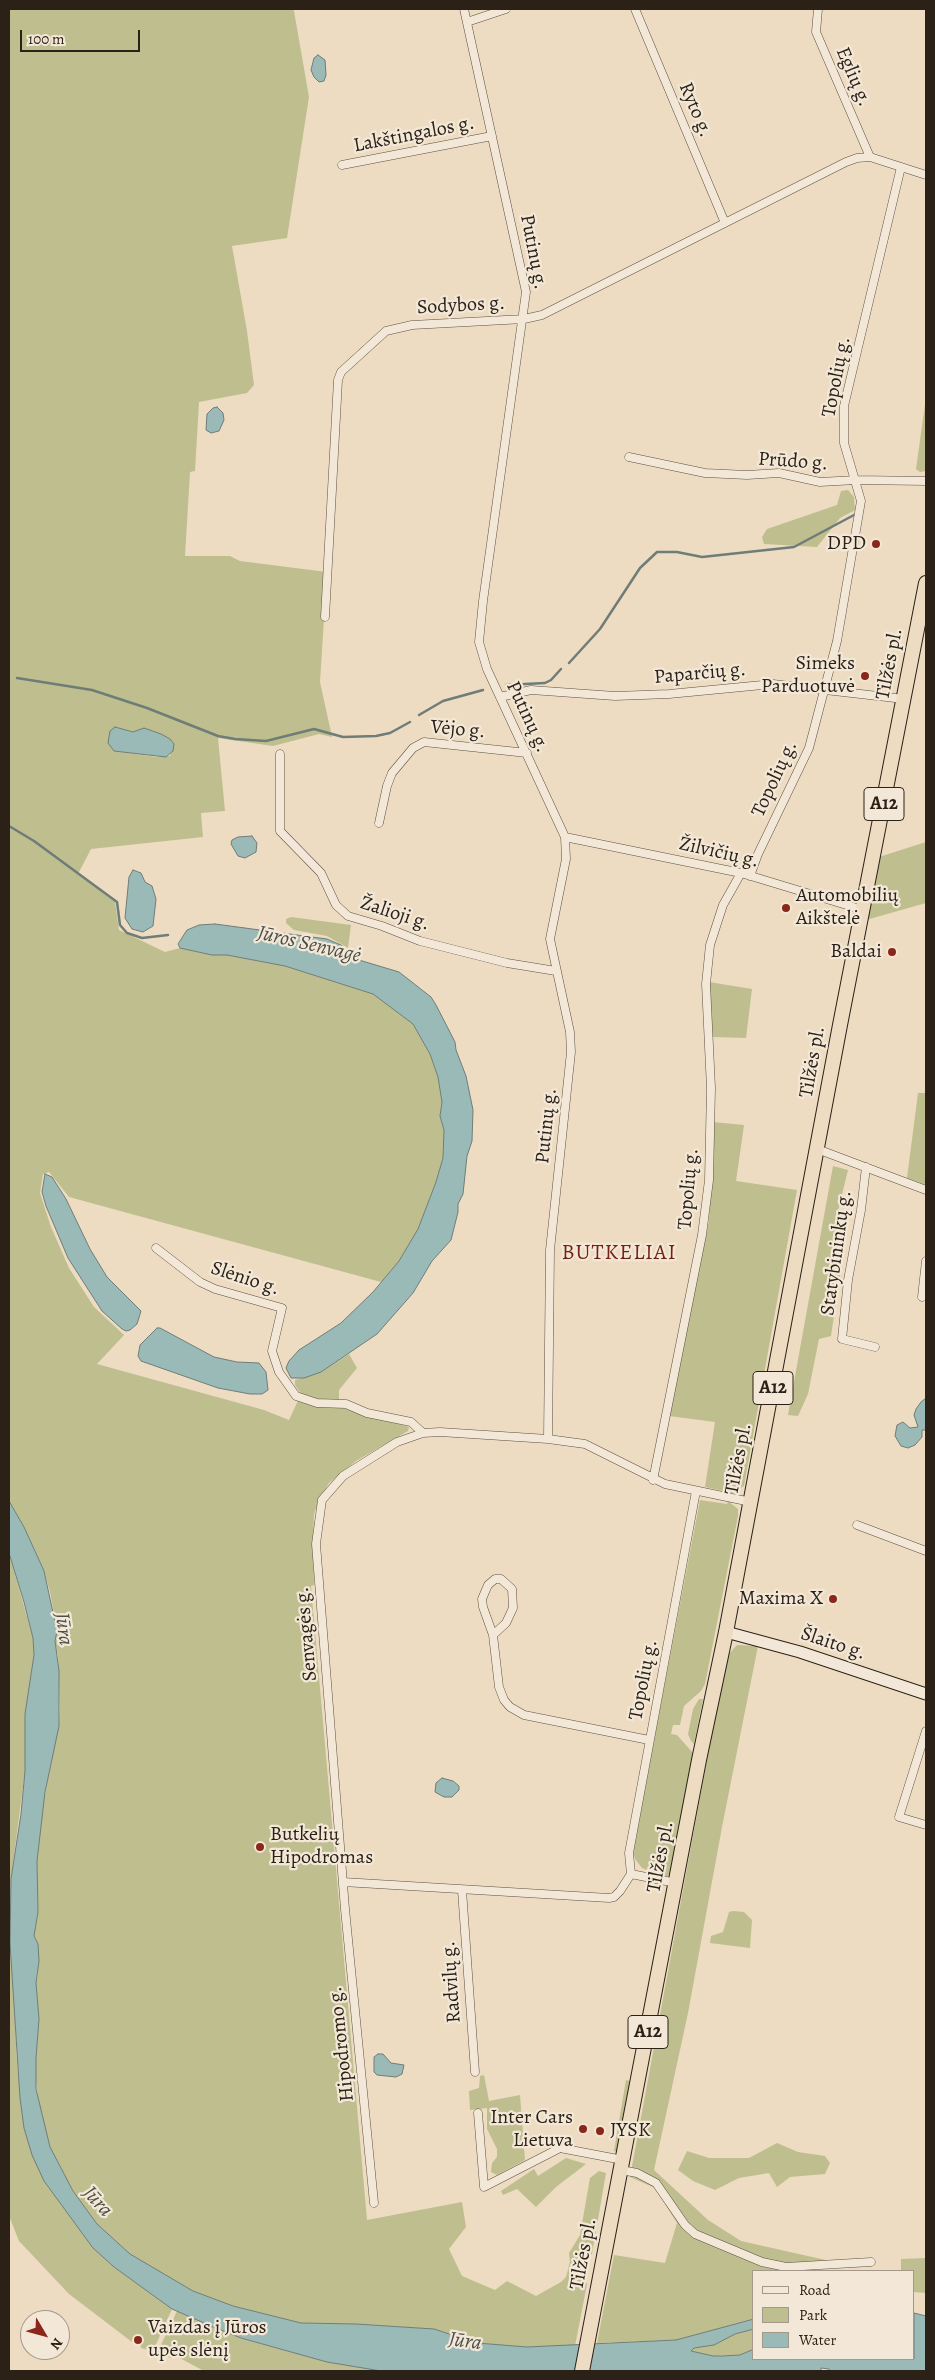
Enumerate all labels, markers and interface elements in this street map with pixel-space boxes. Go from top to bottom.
scale bar [22,20,142,52]
text: 100 m [28,29,65,49]
street label: Eglių g. [830,44,876,110]
street label: Ryto g. [673,79,717,141]
street label: Lakštingalos g. [351,112,477,158]
street label: Putinų g. [514,212,552,292]
street label: Sodybos g. [416,292,506,320]
street label: Topolių g. [817,335,857,419]
street label: Prūdo g. [757,448,829,476]
place label: DPD [827,532,866,556]
marker: DPD [870,538,882,550]
street label: Tilžės pl. [871,626,909,702]
place label: Simeks Parduotuvė [761,652,855,699]
street label: Paparčių g. [653,658,747,690]
marker: Simeks Parduotuvė [859,670,871,682]
street label: Putinų g. [500,678,554,756]
street label: Vėjo g. [430,716,486,744]
street label: Topolių g. [747,737,803,821]
road number: A12 [864,788,904,821]
street label: Žilvičių g. [677,832,761,874]
place label: Automobilių Aikštelė [796,884,898,931]
street label: Žalioji g. [357,891,433,937]
marker: Automobilių Aikštelė [780,902,792,914]
water label: Jūros Senvagė [255,921,363,969]
place label: Baldai [830,940,882,964]
marker: Baldai [886,946,898,958]
street label: Tilžės pl. [795,1024,831,1100]
street label: Putinų g. [531,1087,563,1165]
street label: Topolių g. [673,1147,705,1231]
street label: Statybininkų g. [816,1189,858,1317]
district label: BUTKELIAI [560,1241,678,1267]
street label: Slėnio g. [208,1257,282,1301]
road number: A12 [753,1372,793,1405]
street label: Tilžės pl. [720,1421,758,1497]
street label: Senvagės g. [291,1586,323,1682]
place label: Maxima X [739,1587,823,1611]
marker: Maxima X [827,1593,839,1605]
water label: Jūra [48,1611,78,1647]
street label: Šlaito g. [797,1622,869,1666]
street label: Topolių g. [624,1638,664,1722]
street label: Tilžės pl. [642,1819,680,1895]
place label: Butkelių Hipodromas [270,1823,373,1870]
marker: Butkelių Hipodromas [254,1841,266,1853]
street label: Radvilų g. [437,1940,467,2024]
street label: Hipodromo g. [324,1985,360,2103]
road number: A12 [628,2015,668,2048]
place label: Inter Cars Lietuva [490,2106,573,2153]
place label: JYSK [610,2119,650,2143]
marker: Inter Cars Lietuva [577,2123,589,2135]
marker: JYSK [594,2125,606,2137]
water label: Jūra [77,2181,117,2223]
street label: Tilžės pl. [565,2216,603,2292]
legend [752,2270,915,2360]
text: Road [799,2280,830,2300]
text: Park [799,2305,827,2325]
north arrow [20,2310,70,2360]
place label: Vaizdas į Jūros upės slėnį [148,2316,267,2363]
water label: Jūra [447,2327,483,2357]
text: Water [799,2330,836,2350]
text: N [46,2334,67,2354]
marker: Vaizdas į Jūros upės slėnį [132,2334,144,2346]

